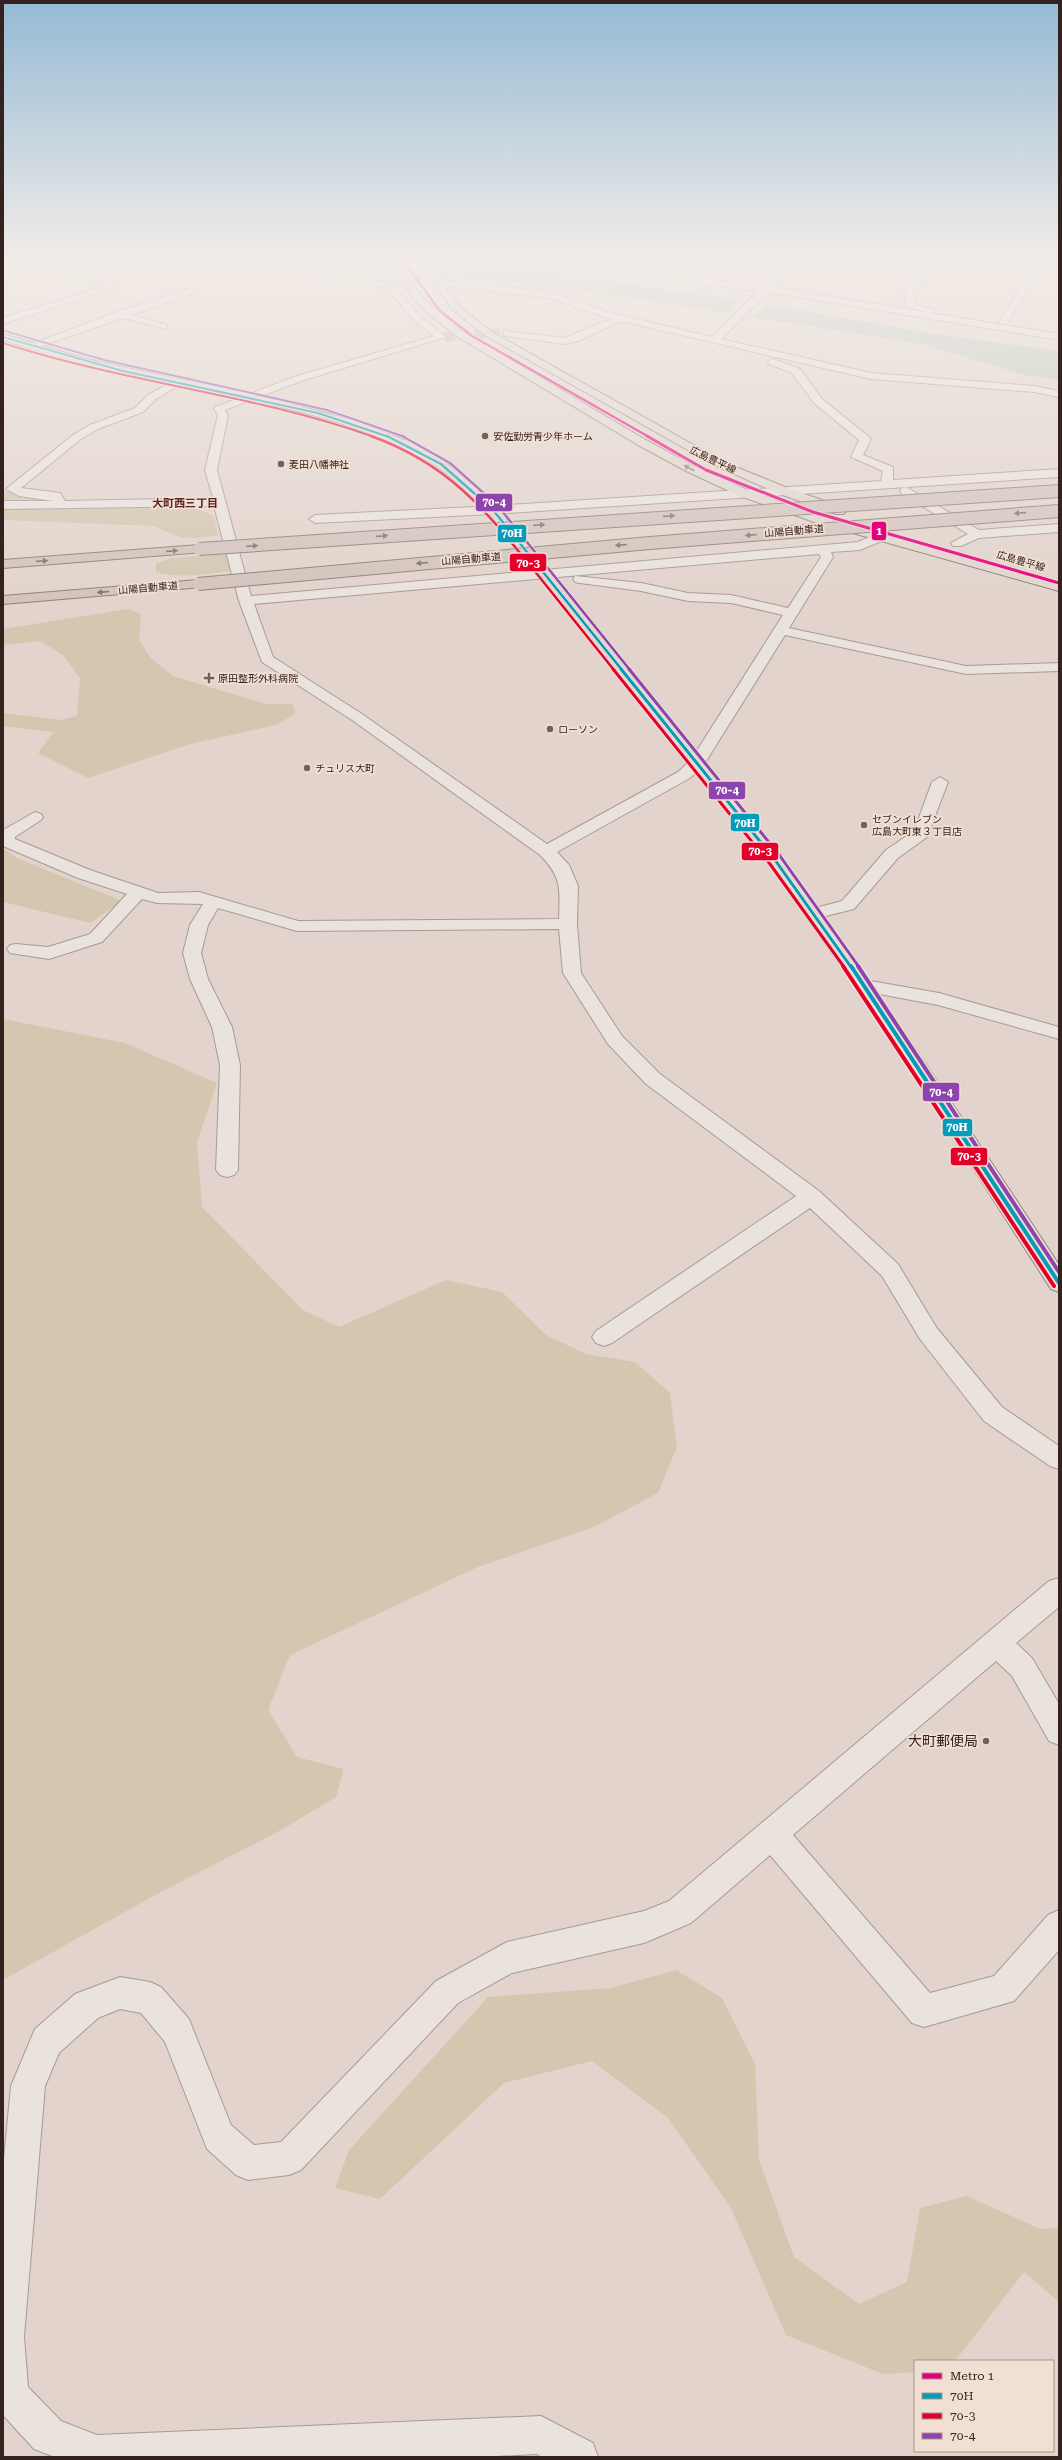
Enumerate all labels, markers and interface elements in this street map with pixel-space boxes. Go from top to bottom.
marker: 安佐勤労青少年ホーム [480,431,490,441]
place label: 安佐勤労青少年ホーム [493,431,593,442]
street label: 広島豊平線 [688,444,738,476]
marker: 麦田八幡神社 [276,459,286,469]
place label: 麦田八幡神社 [289,459,349,470]
one-way arrow [683,465,695,472]
line badge: 70-4 [475,493,513,512]
text: 70-4 [482,496,507,509]
district label: 大町西三丁目 [152,497,218,510]
one-way arrow [1014,510,1026,517]
one-way arrow [663,513,675,520]
line badge: 1 [871,521,887,541]
one-way arrow [533,522,545,529]
street label: 山陽自動車道 [764,523,824,539]
line badge: 70H [497,524,527,543]
text: 1 [876,525,882,538]
text: 70H [501,527,523,540]
one-way arrow [745,531,757,538]
one-way arrow [375,533,388,540]
one-way arrow [246,542,258,549]
one-way arrow [615,542,627,549]
one-way arrow [165,548,178,555]
street label: 広島豊平線 [995,549,1047,573]
street label: 山陽自動車道 [441,551,501,567]
line badge: 70-3 [509,553,547,572]
text: 70-3 [516,557,540,570]
one-way arrow [36,558,48,565]
one-way arrow [416,560,428,567]
street label: 山陽自動車道 [118,580,178,596]
one-way arrow [97,588,109,595]
marker: 原田整形外科病院 [203,672,215,684]
place label: 原田整形外科病院 [218,673,298,684]
marker: ローソン [545,724,555,734]
place label: ローソン [558,724,598,735]
marker: チュリス大町 [302,763,312,773]
place label: チュリス大町 [315,763,375,774]
line badge: 70-4 [708,781,746,800]
text: 70-4 [715,784,740,797]
line badge: 70H [730,813,760,832]
place label: セブンイレブン 広島大町東３丁目店 [872,814,962,837]
text: 70H [734,817,756,830]
marker: セブンイレブン 広島大町東３丁目店 [859,820,869,830]
line badge: 70-3 [741,842,779,861]
text: 70-3 [748,845,772,858]
line badge: 70-4 [922,1082,960,1102]
text: 70-4 [929,1086,954,1099]
line badge: 70H [942,1118,973,1137]
text: 70H [946,1121,968,1134]
line badge: 70-3 [950,1147,988,1166]
text: 70-3 [957,1150,981,1163]
place label: 大町郵便局 [908,1733,978,1749]
marker: 大町郵便局 [981,1736,991,1746]
legend [914,2360,1054,2452]
text: Metro 1 [950,2369,995,2383]
text: 70H [950,2389,973,2403]
text: 70-3 [950,2409,976,2423]
text: 70-4 [950,2429,976,2443]

